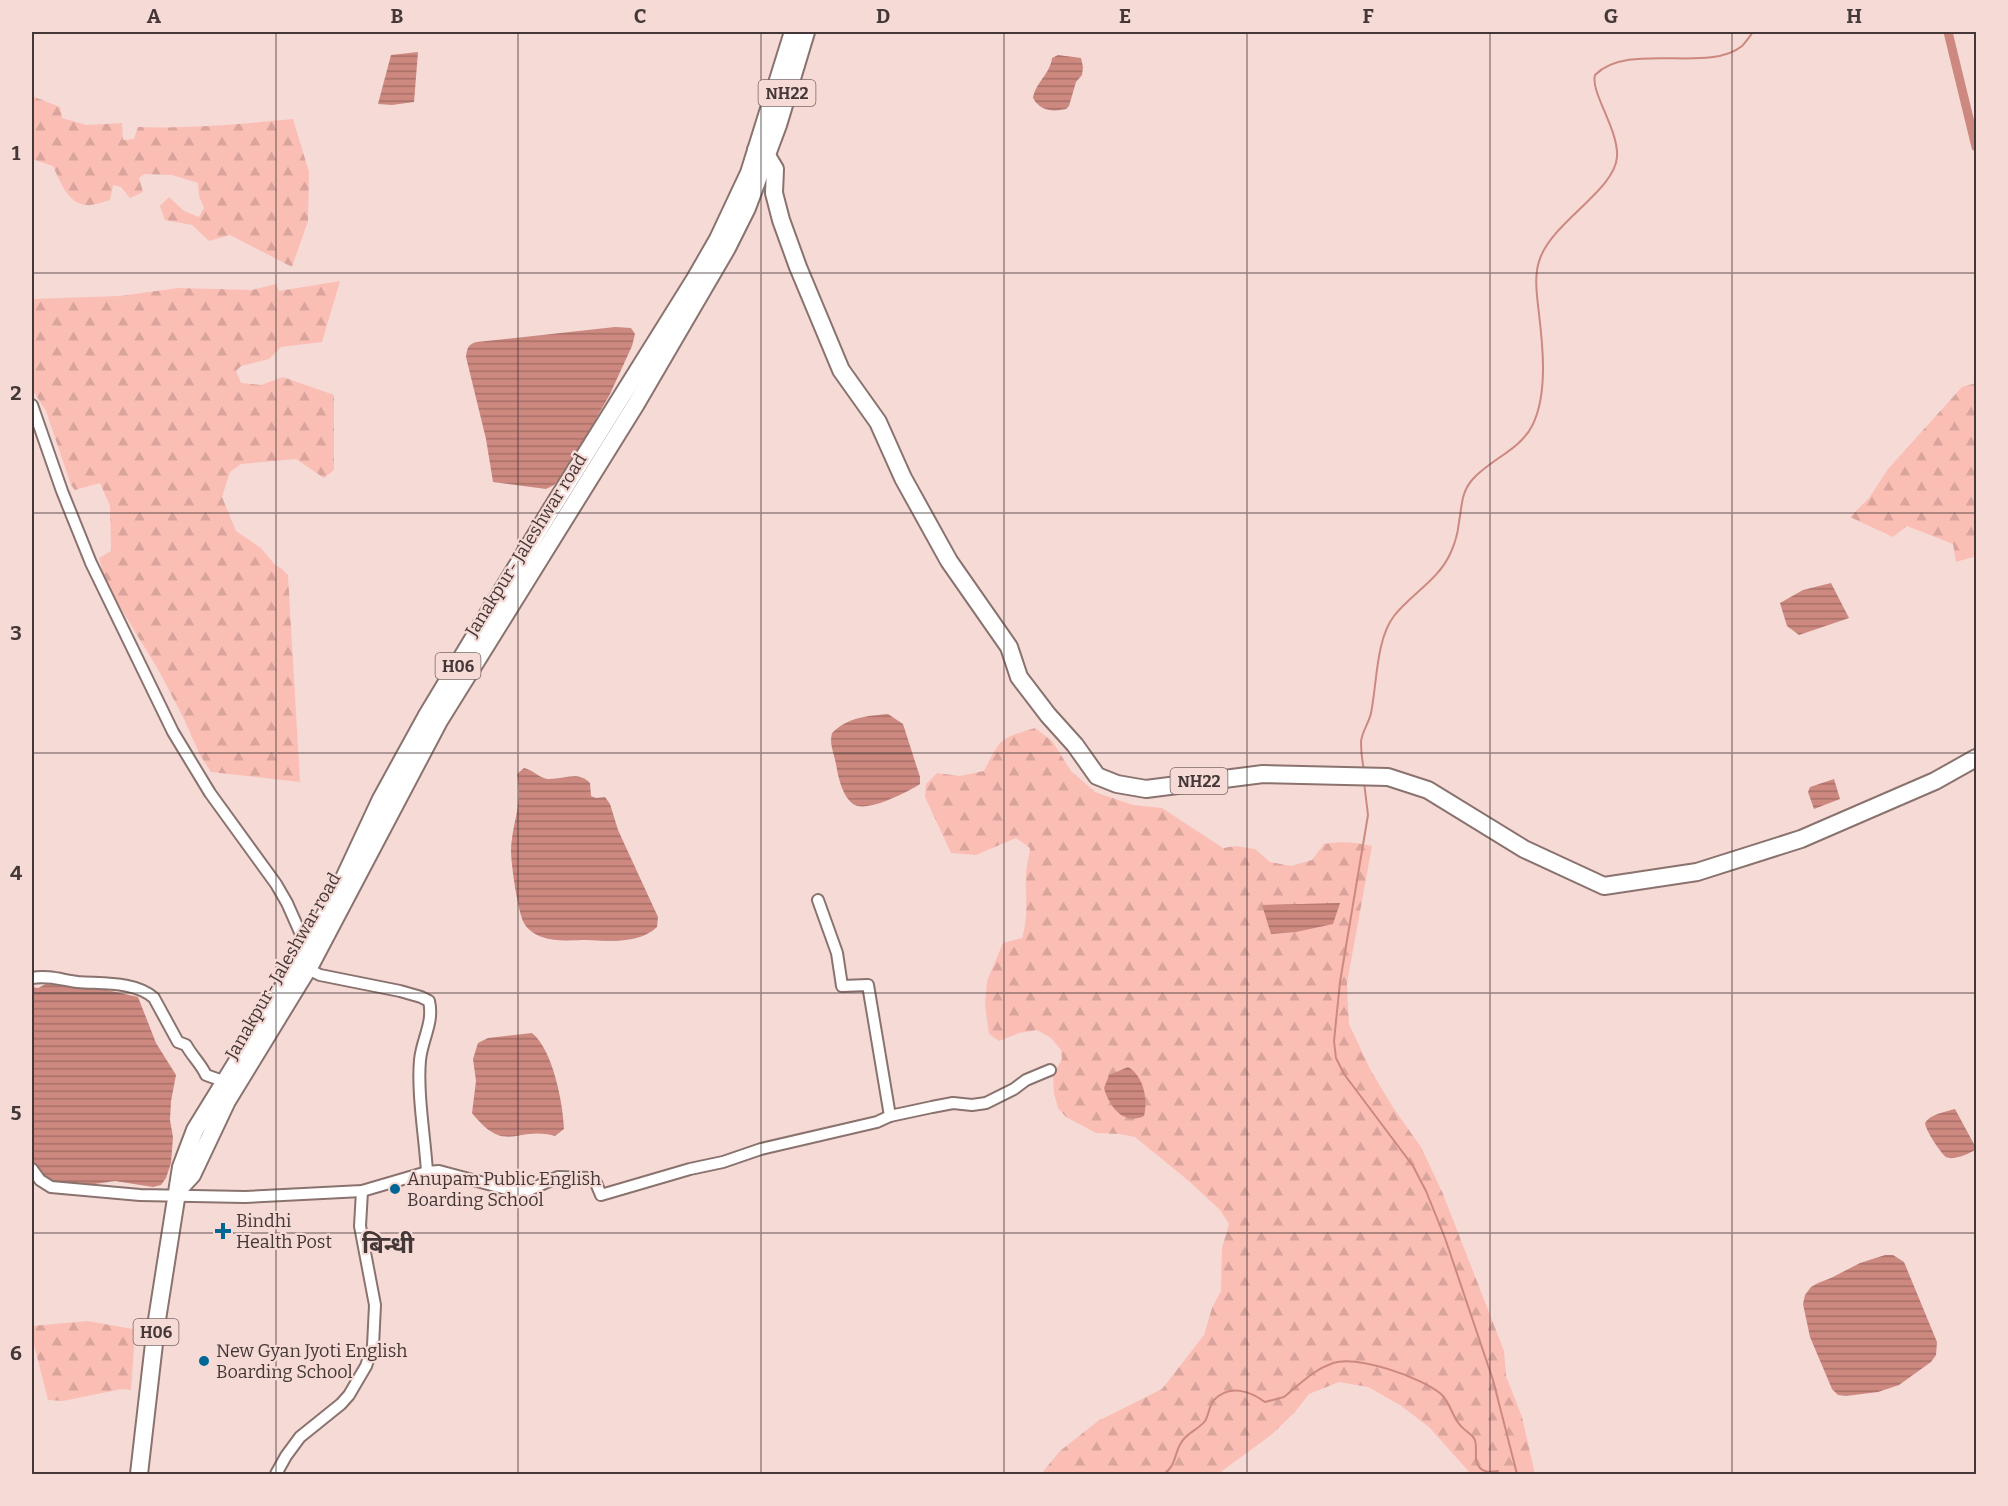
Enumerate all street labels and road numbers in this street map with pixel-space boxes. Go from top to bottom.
road number: NH22 [758,80,816,106]
street label: Janakpur- Jaleshwar road [460,449,592,642]
road number: H06 [436,653,480,679]
road number: NH22 [1170,768,1228,794]
street label: Janakpur- Jaleshwar road [220,868,346,1064]
road number: H06 [134,1319,178,1345]

